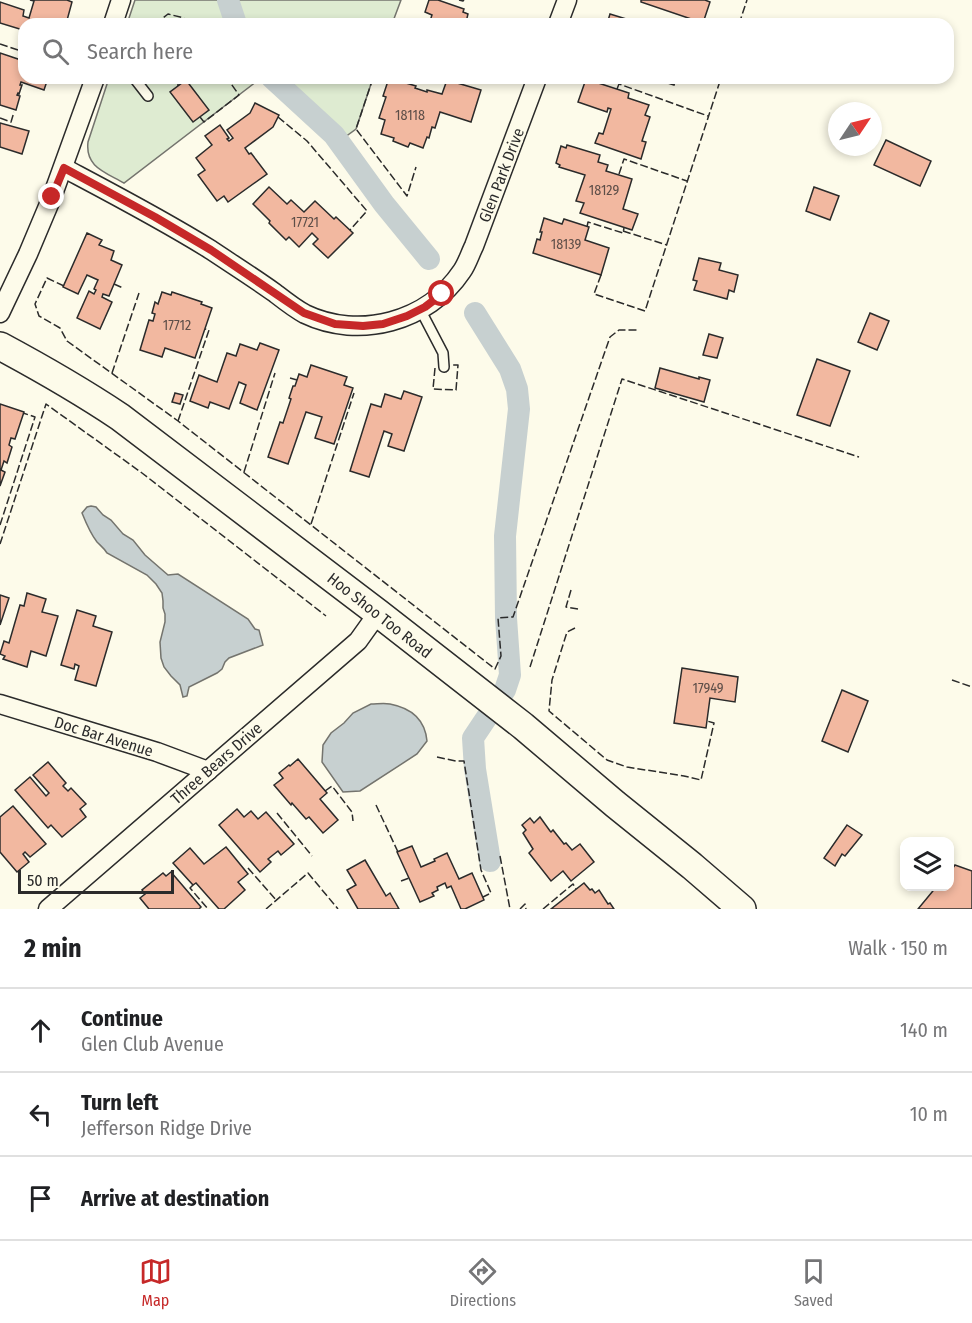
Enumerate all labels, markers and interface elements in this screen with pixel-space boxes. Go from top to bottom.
search box [18,18,954,84]
icon: search [39,35,72,68]
text: Search here [87,38,193,65]
north arrow [828,102,882,156]
house number: 18118 [395,107,425,124]
street label: Glen Park Drive [475,125,528,225]
house number: 18129 [589,182,619,199]
route end [38,183,64,209]
house number: 17721 [291,214,319,231]
house number: 18139 [551,236,581,253]
route start [428,280,454,306]
house number: 17712 [163,317,191,334]
street label: Hoo Shoo Too Road [324,569,436,662]
house number: 17949 [693,680,724,697]
street label: Doc Bar Avenue [52,712,156,761]
street label: Three Bears Drive [167,719,266,808]
map controls [900,837,954,891]
button: layers [900,837,954,891]
scale bar [18,867,174,894]
text: 50 m [27,871,59,890]
text: 2 min [24,933,82,964]
text: Walk · 150 m [848,936,948,960]
text: Continue [81,1005,163,1032]
icon: ahead [24,1014,57,1047]
text: 140 m [900,1018,948,1042]
text: Glen Club Avenue [81,1032,224,1056]
text: Turn left [81,1089,159,1116]
icon: left [24,1098,57,1131]
text: 10 m [910,1102,948,1126]
text: Jefferson Ridge Drive [81,1116,252,1140]
icon: arrive [24,1182,57,1215]
text: Arrive at destination [81,1185,269,1212]
tab: Map [139,1255,172,1310]
tab: Directions [450,1255,516,1310]
tab: Saved [794,1255,833,1310]

